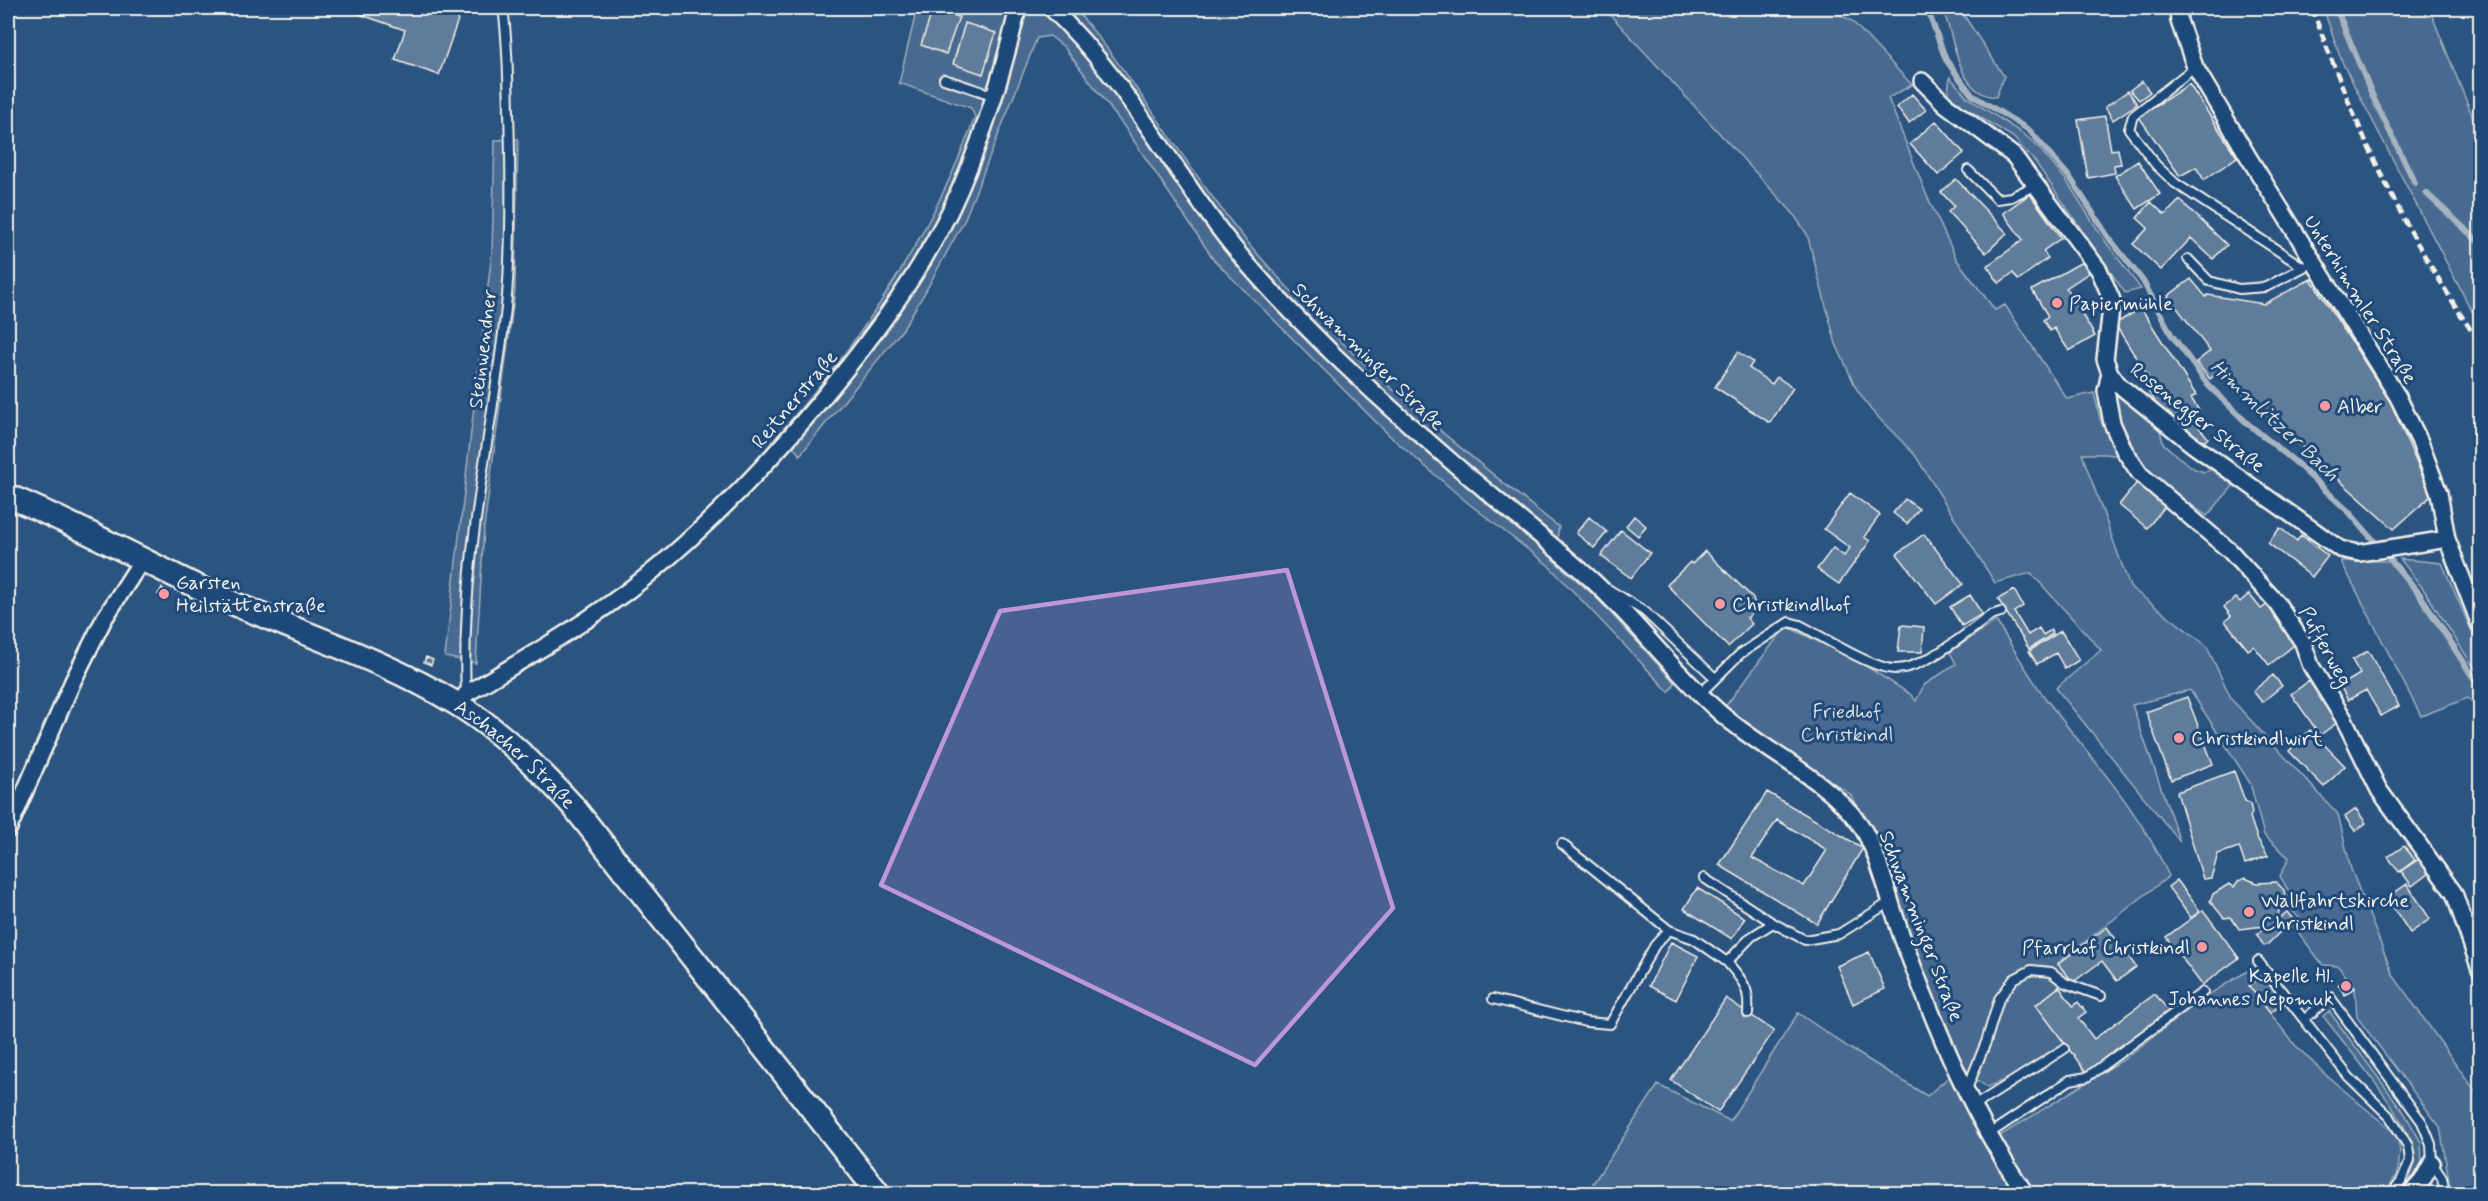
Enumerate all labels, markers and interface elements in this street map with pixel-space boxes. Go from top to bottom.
street label: Unterhimmler Straße [2297,210,2423,390]
street label: Schwamminger Straße [1284,277,1450,439]
street label: Steinwendner [463,287,504,410]
place label: Papiermühle [2069,291,2173,318]
marker: Papiermühle [2050,296,2064,310]
street label: Reitnerstraße [746,345,844,455]
water label: Himmlitzer Bach [2204,354,2345,488]
street label: Rosenegger Straße [2123,357,2270,481]
place label: Alber [2337,394,2383,421]
marker: Alber [2318,399,2332,413]
place label: Garsten Heilstättenstraße [176,570,326,620]
marker: Garsten Heilstättenstraße [157,587,171,601]
place label: Christkindlhof [1732,592,1851,619]
marker: Christkindlhof [1713,597,1727,611]
street label: Pufferweg [2291,602,2358,692]
street label: Aschacher Straße [449,694,581,816]
park label: Friedhof Christkindl [1801,699,1894,749]
place label: Christkindlwirt [2191,726,2323,753]
marker: Christkindlwirt [2172,731,2186,745]
street label: Schwamminger Straße [1870,827,1970,1027]
place label: Wallfahrtskirche Christkindl [2261,888,2409,938]
marker: Wallfahrtskirche Christkindl [2242,905,2256,919]
place label: Pfarrhof Christkindl [2022,935,2190,962]
marker: Pfarrhof Christkindl [2195,940,2209,954]
place label: Kapelle Hl. Johannes Nepomuk [2168,963,2334,1013]
marker: Kapelle Hl. Johannes Nepomuk [2339,979,2353,993]

